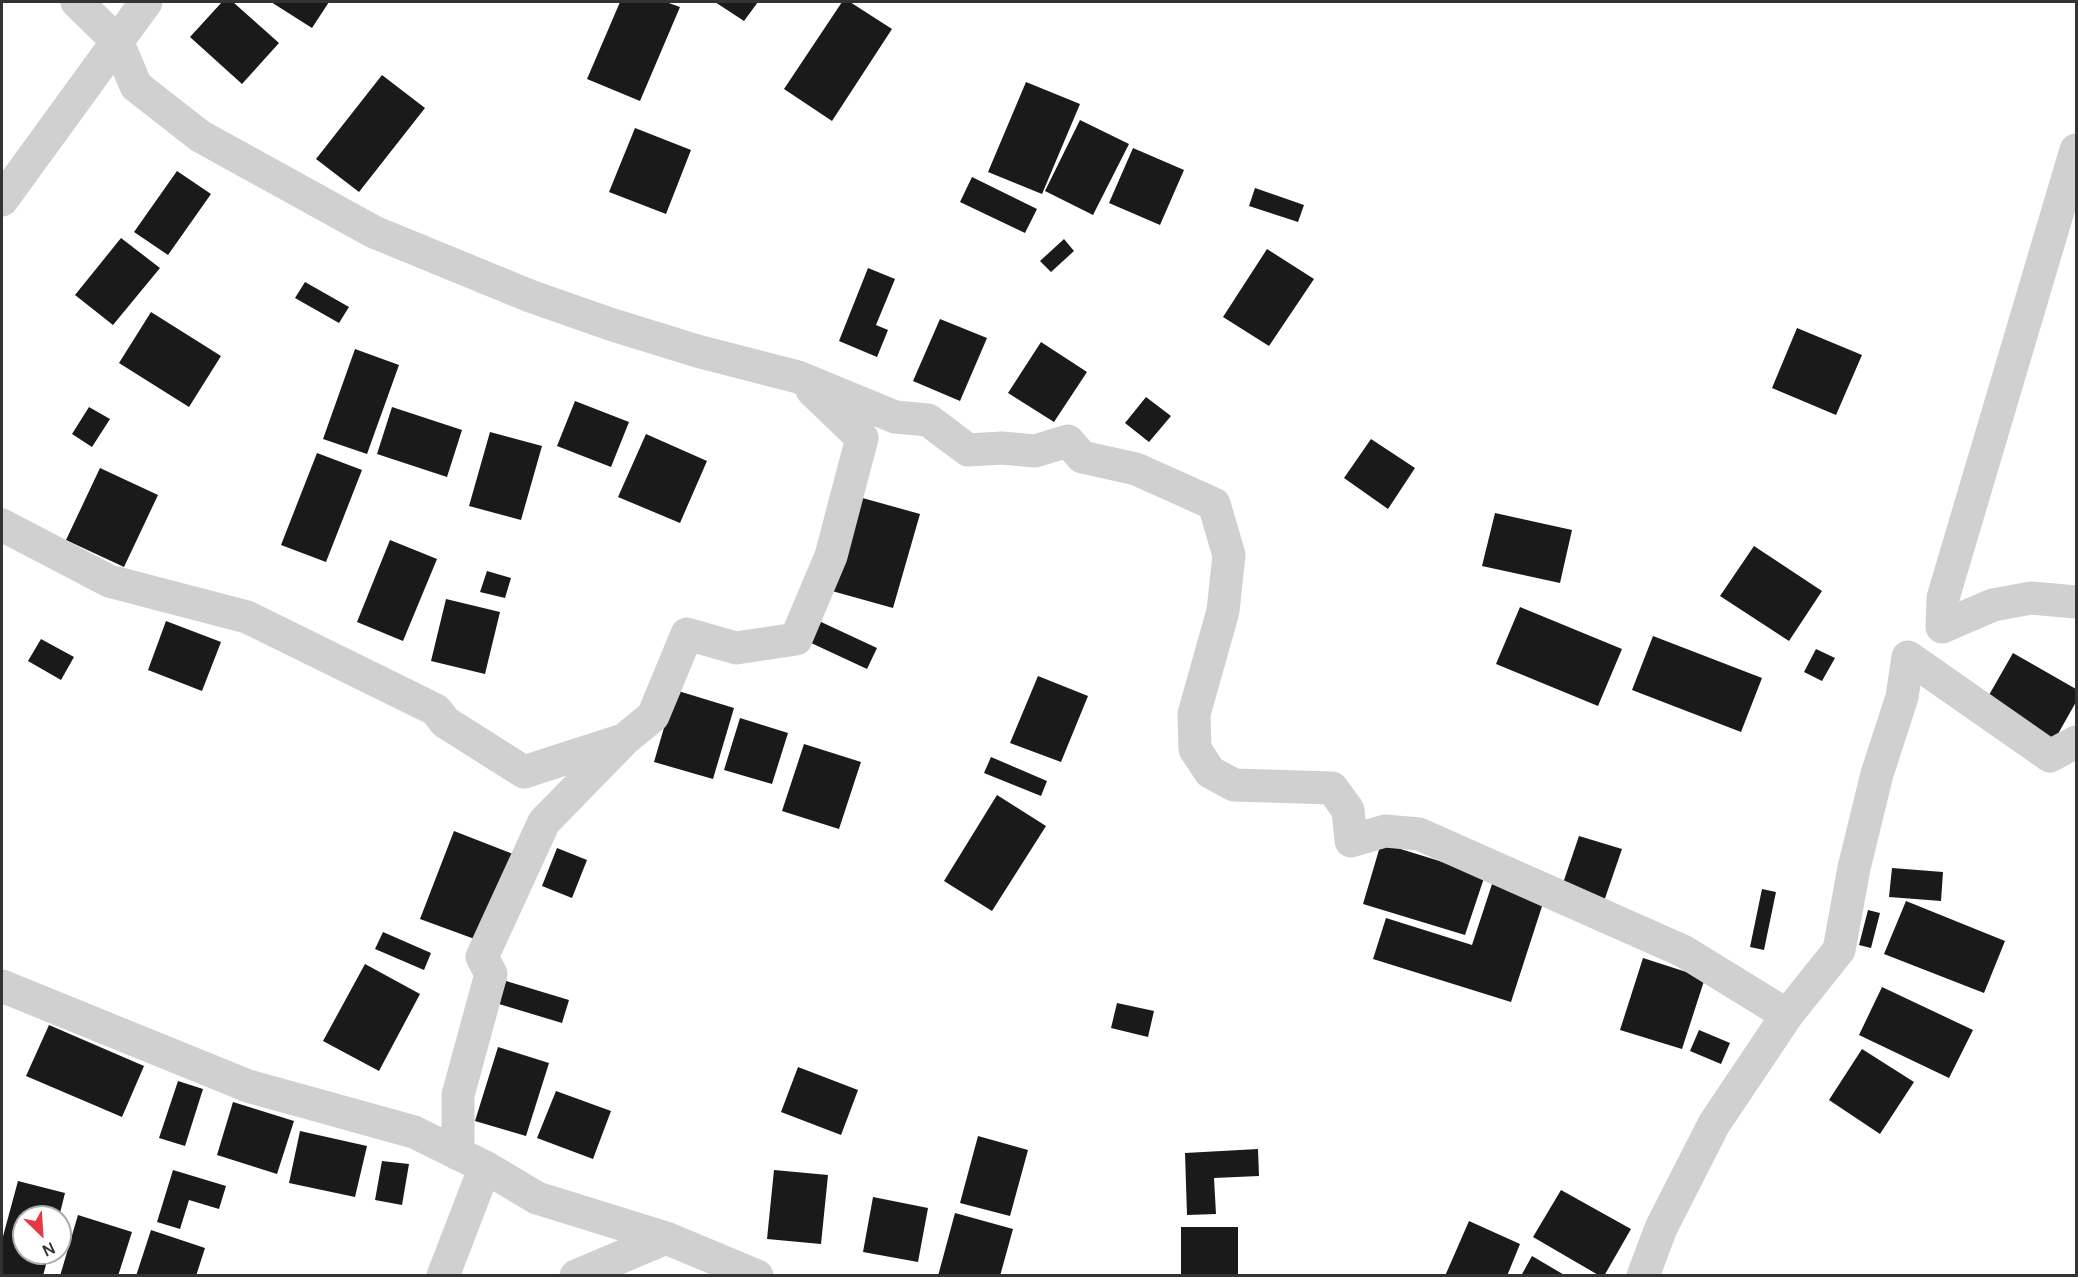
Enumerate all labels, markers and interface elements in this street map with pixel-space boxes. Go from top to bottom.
north arrow [12,1205,72,1265]
text: N [39,1237,59,1262]

